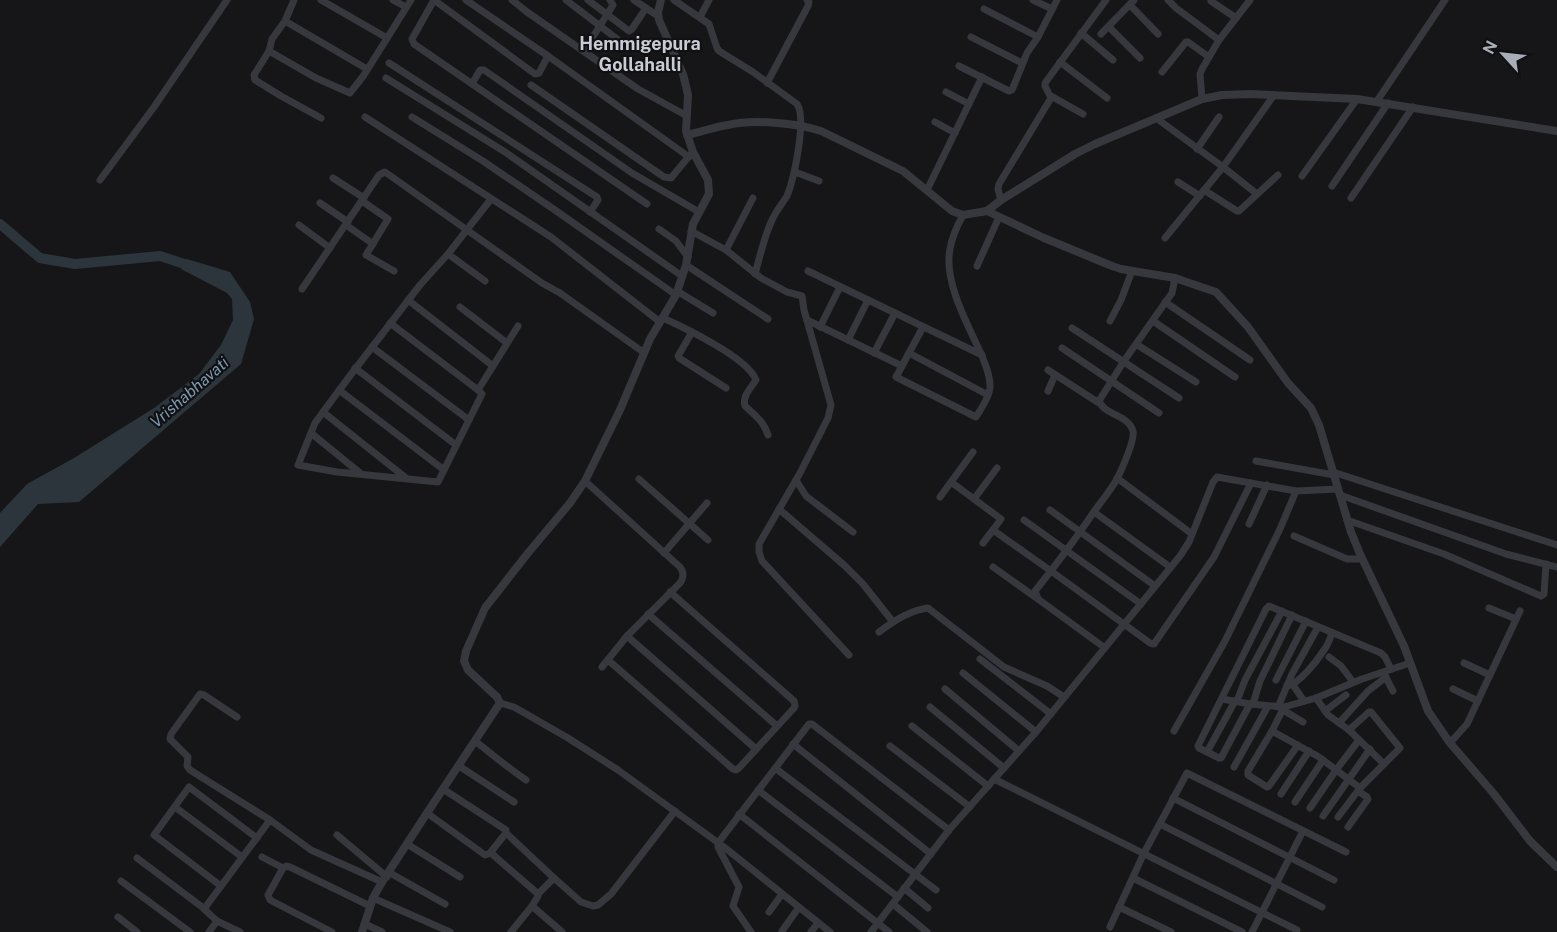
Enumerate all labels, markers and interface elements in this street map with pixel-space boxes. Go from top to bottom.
north arrow [1473,24,1533,84]
district label: Hemmigepura Gollahalli [579,33,701,75]
text: N [1479,38,1501,57]
water label: Vrishabhavati [146,353,232,432]

